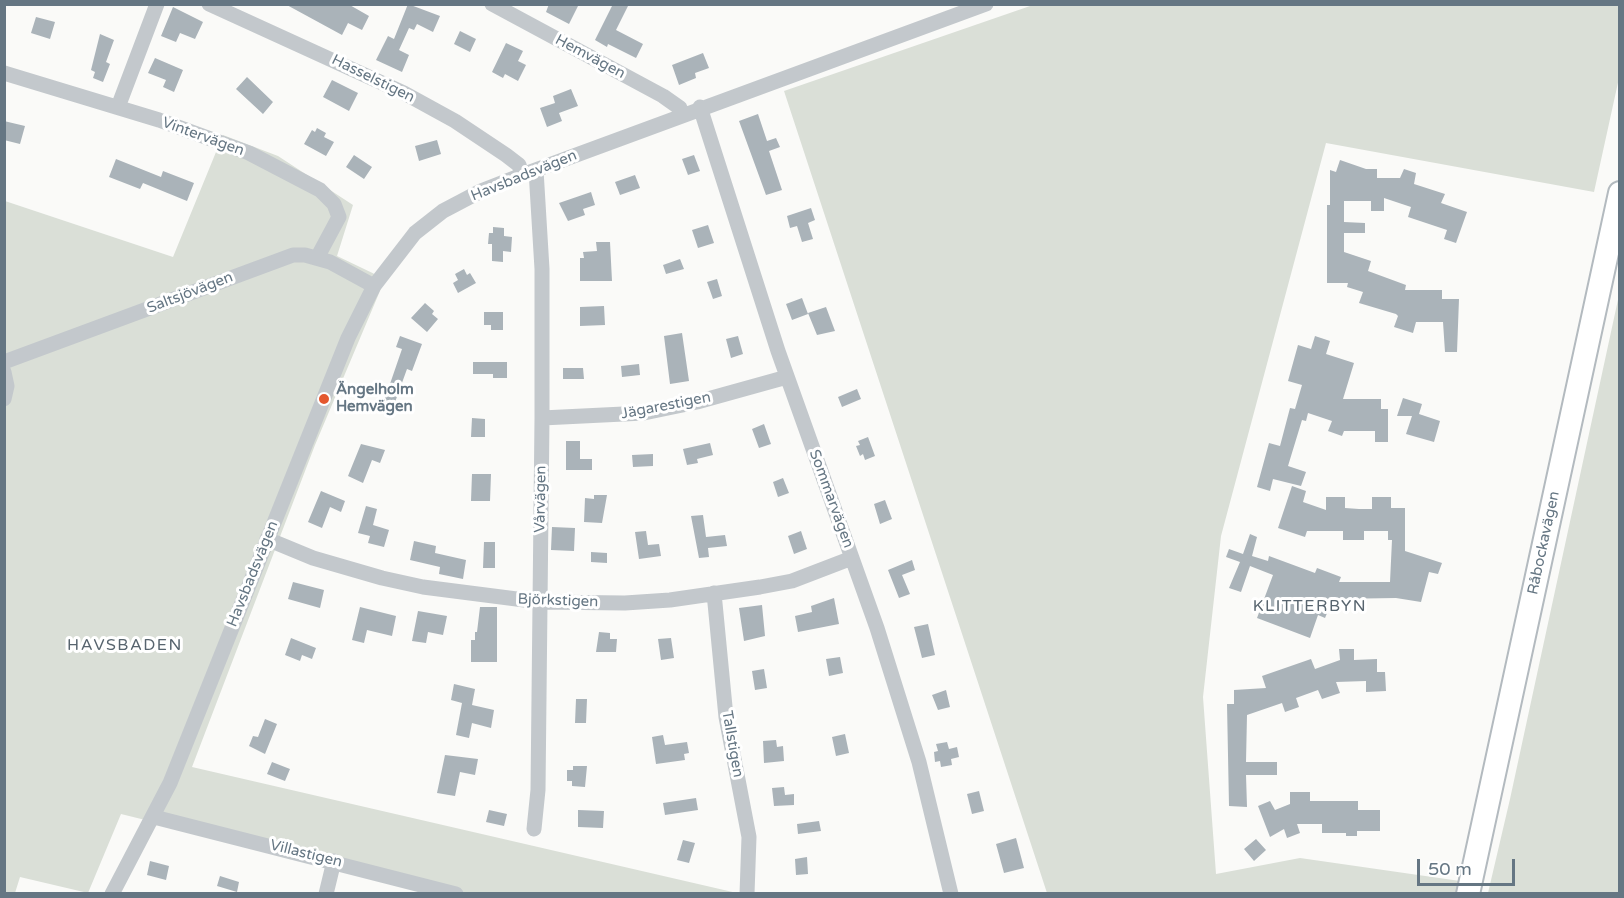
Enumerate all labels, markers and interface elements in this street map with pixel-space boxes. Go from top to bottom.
street label: Hemvägen [552,31,628,83]
street label: Hasselstigen [329,51,417,107]
street label: Vintervägen [159,114,247,160]
street label: Havsbadsvägen [468,147,580,205]
street label: Saltsjövägen [145,268,235,318]
place label: Ängelholm Hemvägen [336,381,414,416]
street label: Jägarestigen [620,388,712,424]
marker: Ängelholm Hemvägen [317,392,331,406]
street label: Sommarvägen [805,447,857,551]
street label: Vårvägen [531,465,551,533]
street label: Råbockavägen [1524,490,1564,596]
street label: Havsbadsvägen [224,518,282,630]
street label: Björkstigen [517,591,599,611]
district label: KLITTERBYN [1253,597,1367,617]
district label: HAVSBADEN [67,636,183,656]
street label: Tallstigen [717,709,747,779]
street label: Villastigen [268,836,344,872]
scale bar [1420,847,1518,885]
text: 50 m [1428,858,1472,880]

